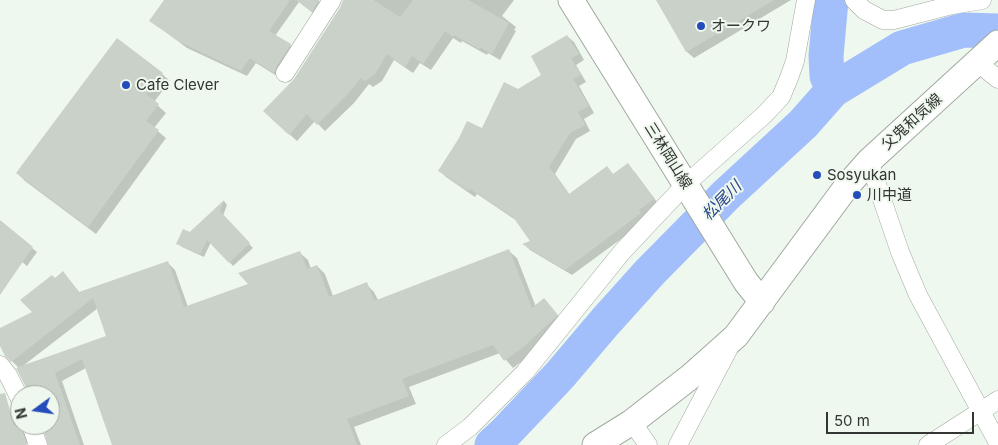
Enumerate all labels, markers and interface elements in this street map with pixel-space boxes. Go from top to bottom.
place label: オークワ [711,17,771,35]
marker: オークワ [695,20,707,32]
place label: Cafe Clever [136,76,219,94]
marker: Cafe Clever [120,79,132,91]
street label: 父鬼和気線 [878,90,946,154]
street label: 三林岡山線 [640,119,696,193]
place label: Sosyukan [827,166,896,184]
marker: Sosyukan [811,169,823,181]
water label: 松尾川 [698,177,746,225]
place label: 川中道 [867,186,912,204]
marker: 川中道 [851,189,863,201]
north arrow [10,385,60,435]
scale bar [828,402,976,434]
text: N [11,406,30,421]
text: 50 m [834,411,870,430]

